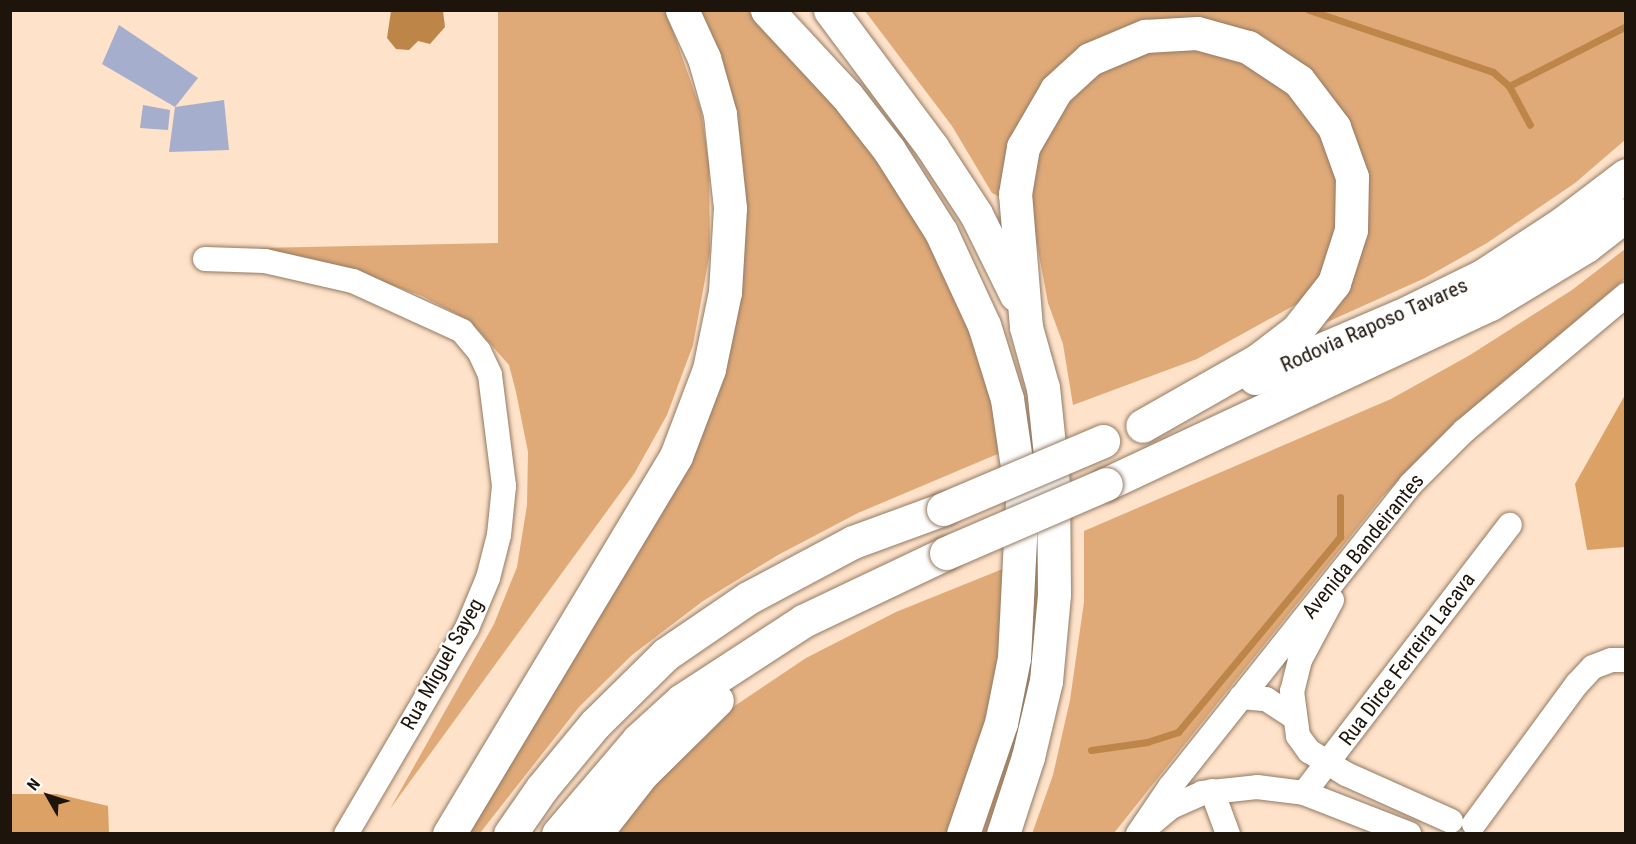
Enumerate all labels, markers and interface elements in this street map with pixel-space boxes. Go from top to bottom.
street label: Rodovia Raposo Tavares [1276,272,1472,378]
street label: Avenida Bandeirantes [1297,468,1429,624]
street label: Rua Dirce Ferreira Lacava [1334,568,1480,750]
street label: Rua Miguel Sayeg [395,594,489,734]
north arrow [18,766,78,826]
text: N [23,775,44,794]

